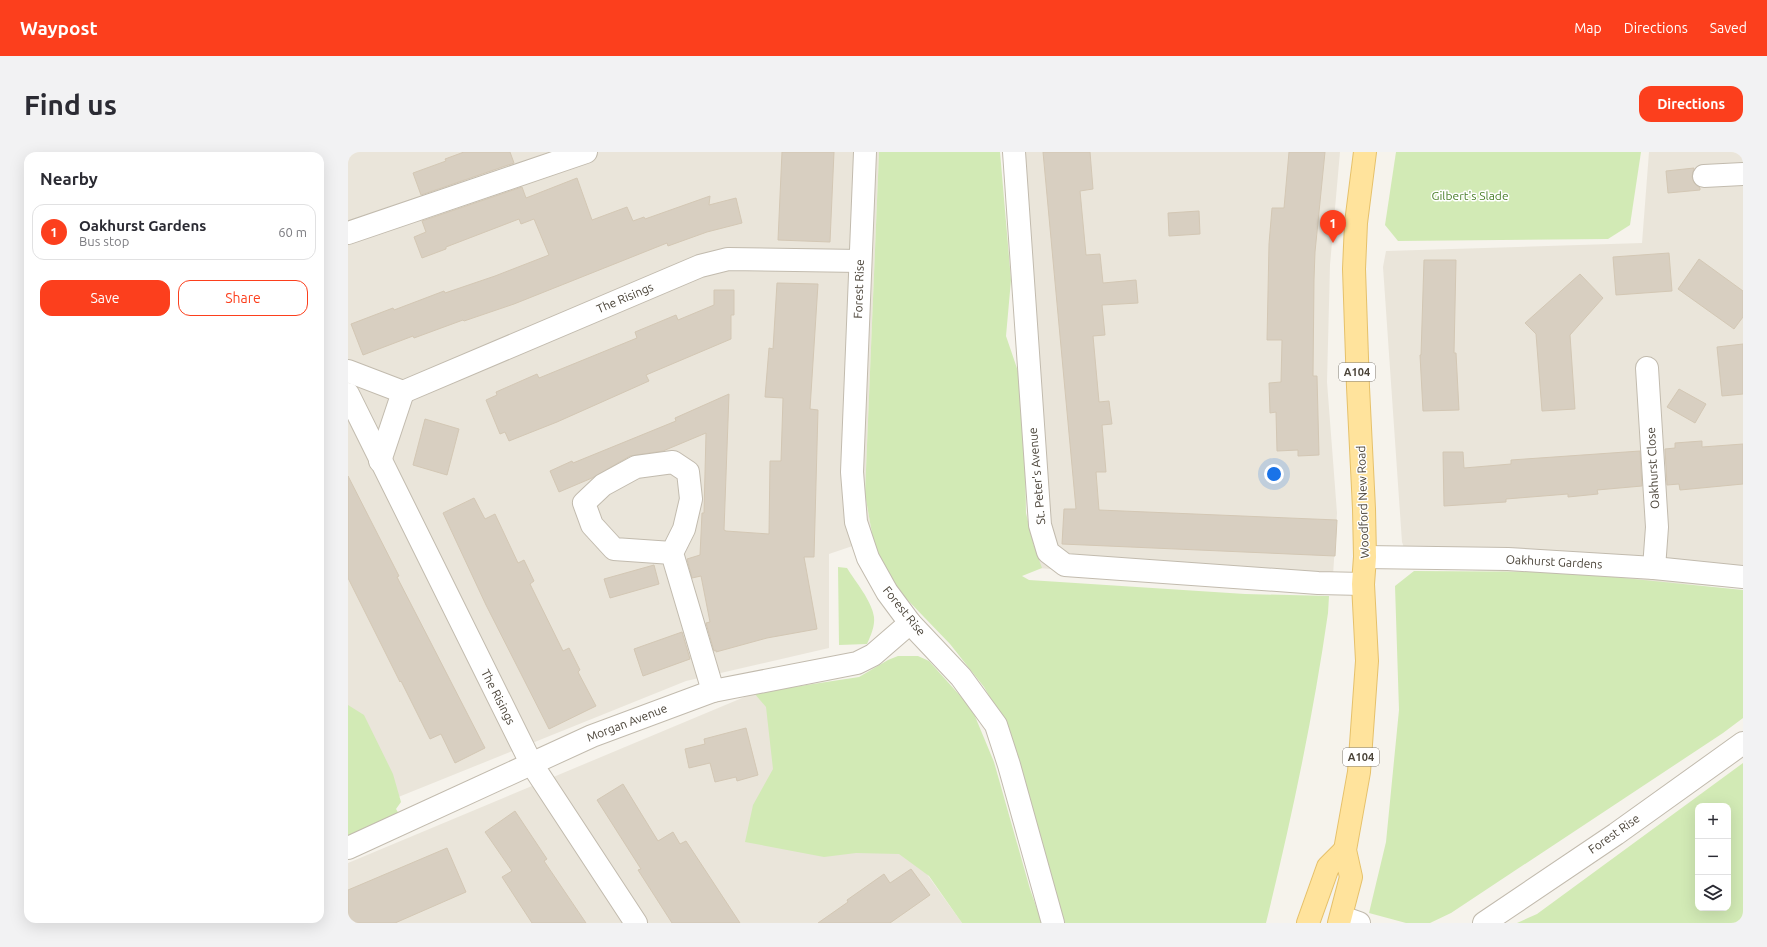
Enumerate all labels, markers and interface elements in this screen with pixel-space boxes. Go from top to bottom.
text: Waypost [20,17,98,39]
text: Map [1574,20,1602,36]
text: Directions [1624,20,1688,36]
text: Saved [1710,20,1747,36]
button: Directions [1639,86,1743,122]
text: Find us [24,89,117,120]
text: Nearby [40,169,98,188]
park label: Gilbert's Slade [1431,189,1509,202]
pin: 1 [1320,210,1346,243]
text: Oakhurst Gardens [79,217,206,234]
text: 1 [50,225,58,239]
text: 60 m [278,225,307,239]
text: Bus stop [79,234,129,248]
street label: Forest Rise [851,259,866,319]
button: Save [40,280,170,316]
button: Share [178,280,308,316]
street label: The Risings [594,280,655,315]
road number: A104 [1339,363,1375,381]
street label: St. Peter's Avenue [1026,427,1047,525]
street label: Oakhurst Close [1644,427,1661,509]
street label: Woodford New Road [1354,445,1371,559]
your location [1264,464,1284,484]
street label: Oakhurst Gardens [1505,552,1603,571]
street label: Forest Rise [881,584,928,638]
street label: The Risings [479,667,518,727]
street label: Morgan Avenue [585,701,669,744]
road number: A104 [1343,748,1379,766]
map controls [1695,803,1731,911]
button: + [1695,803,1731,839]
street label: Forest Rise [1586,811,1642,856]
button: − [1695,839,1731,875]
button: layers [1695,875,1731,911]

